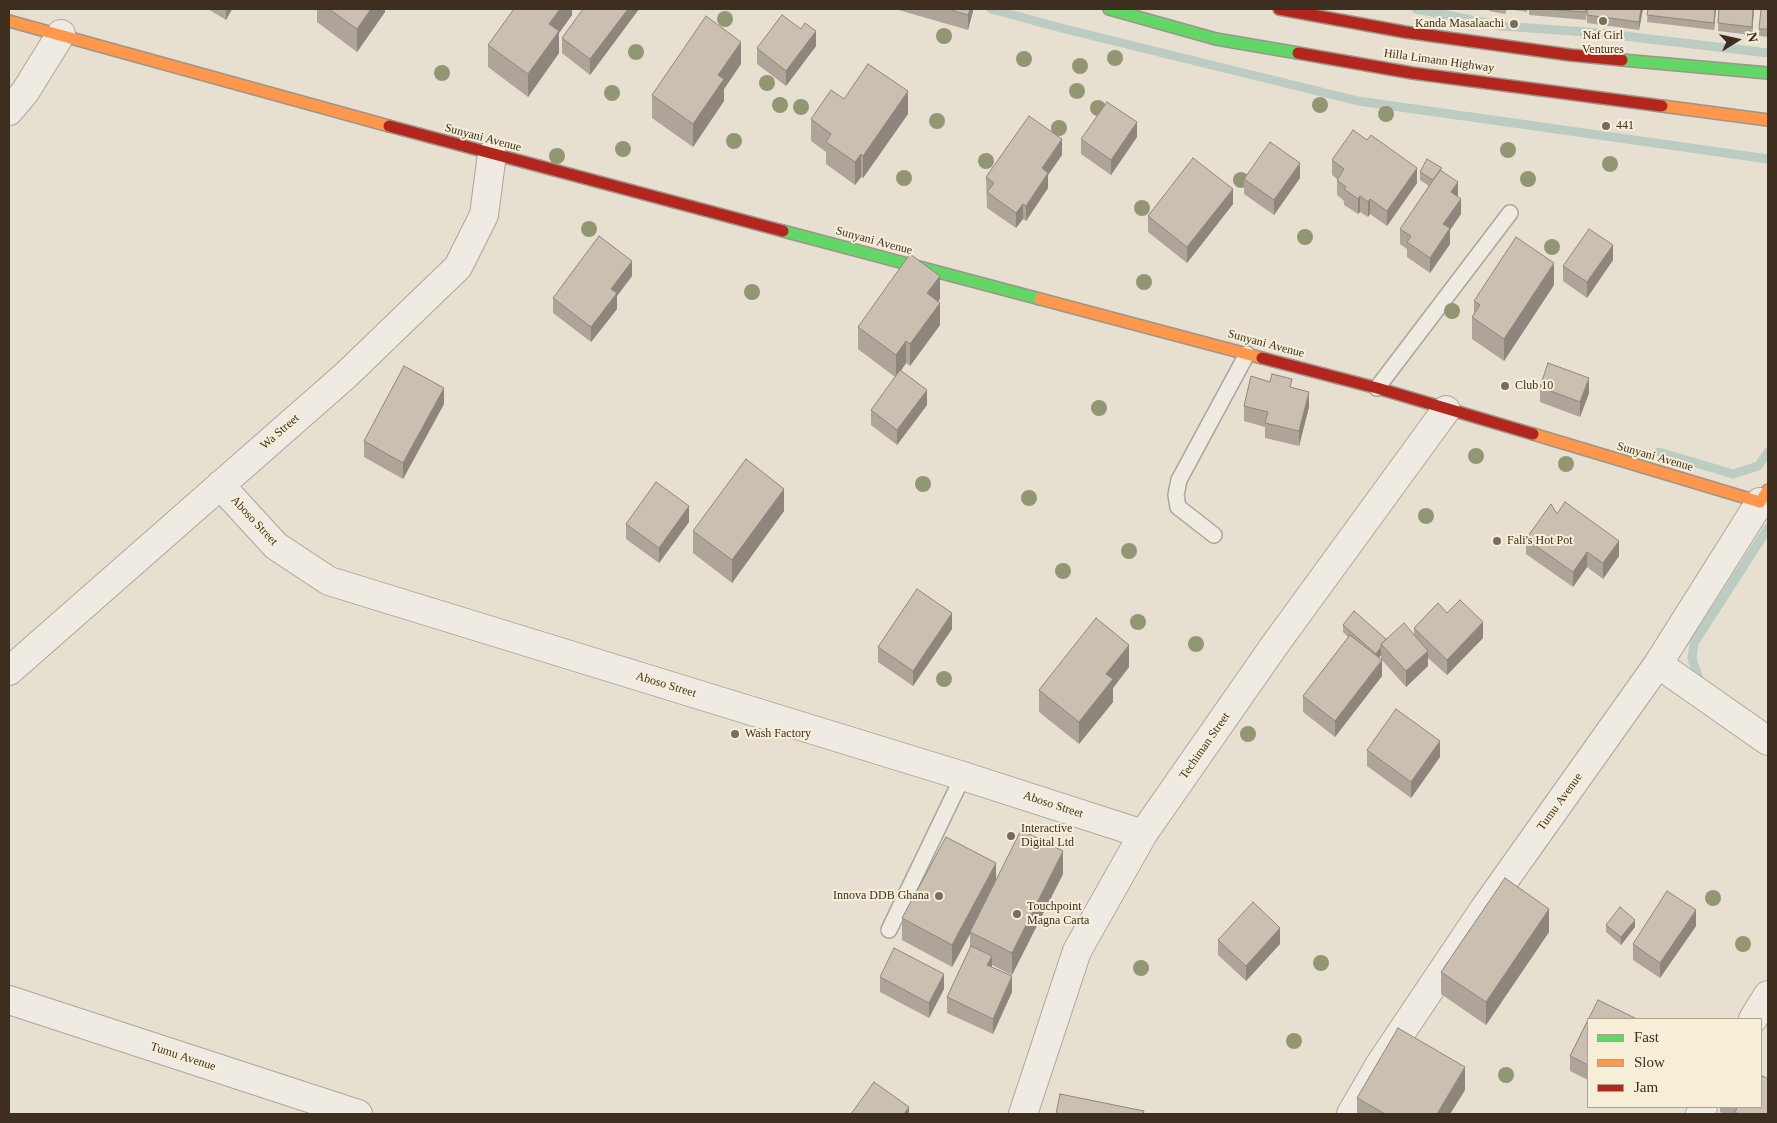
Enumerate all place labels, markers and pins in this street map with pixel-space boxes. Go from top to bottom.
marker: Naf Girl Ventures [1597,15,1609,27]
place label: Kanda Masalaachi [1415,17,1504,31]
marker: Kanda Masalaachi [1508,18,1520,30]
place label: Naf Girl Ventures [1582,29,1624,57]
place label: 441 [1616,119,1634,133]
marker: 441 [1600,120,1612,132]
place label: Club 10 [1515,379,1553,393]
marker: Club 10 [1499,380,1511,392]
place label: Fali's Hot Pot [1507,534,1573,548]
marker: Fali's Hot Pot [1491,535,1503,547]
place label: Wash Factory [745,727,811,741]
marker: Wash Factory [729,728,741,740]
place label: Interactive Digital Ltd [1021,822,1074,850]
marker: Interactive Digital Ltd [1005,830,1017,842]
place label: Innova DDB Ghana [833,889,929,903]
marker: Innova DDB Ghana [933,890,945,902]
place label: Touchpoint Magna Carta [1027,900,1089,928]
marker: Touchpoint Magna Carta [1011,908,1023,920]

